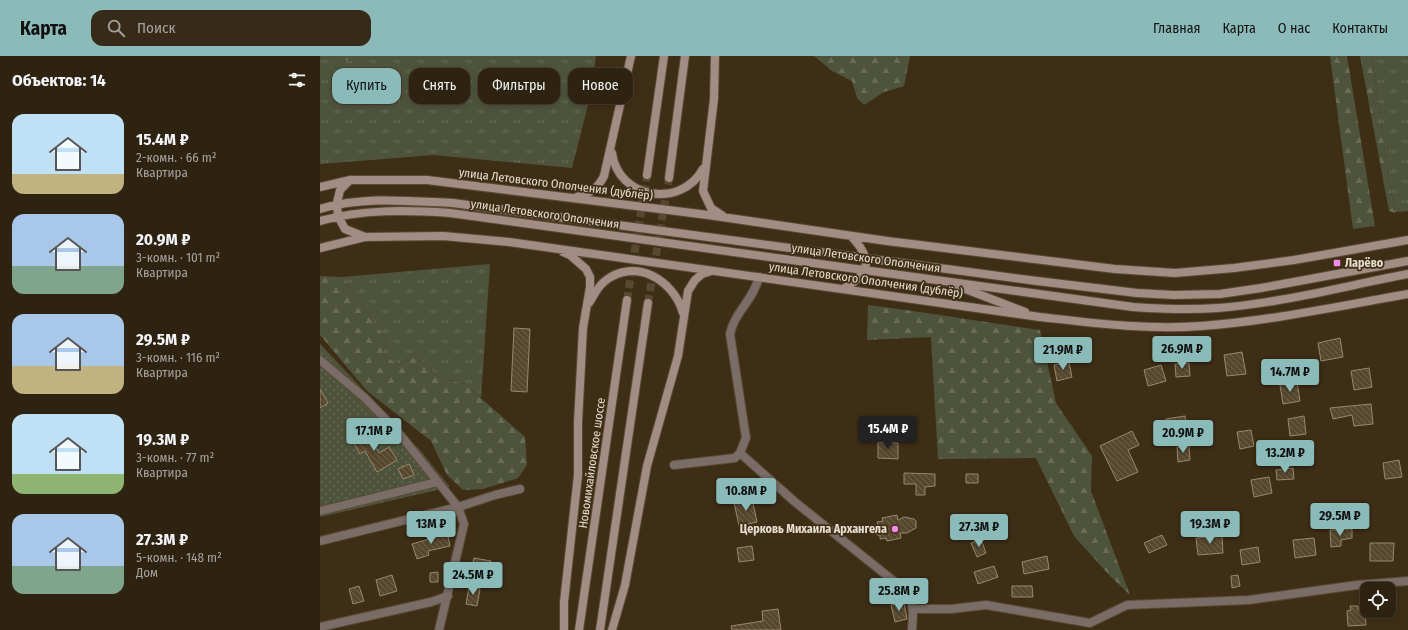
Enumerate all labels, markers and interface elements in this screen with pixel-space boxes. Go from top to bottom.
search box [91,10,371,46]
text: Карта [20,17,67,40]
icon: search [105,17,127,39]
text: Поиск [137,19,175,37]
text: Главная [1153,20,1200,37]
text: Карта [1222,20,1256,37]
text: О нас [1278,20,1310,37]
text: Контакты [1332,20,1388,37]
chip: Купить [332,68,401,104]
chip: Снять [409,68,470,104]
chip: Фильтры [478,68,560,104]
chip: Новое [568,68,633,104]
icon: filters [286,69,308,91]
text: Объектов: 14 [12,70,106,91]
text: 15.4M ₽ [136,129,189,150]
icon: home [44,130,92,178]
text: 2-комн. · 66 m² [136,150,216,165]
text: Квартира [136,165,188,180]
street label: улица Летовского Ополчения (дублёр) [458,165,654,203]
street label: улица Летовского Ополчения [470,197,620,231]
text: 20.9M ₽ [136,229,190,250]
icon: home [44,230,92,278]
street label: улица Летовского Ополчения [791,241,941,275]
text: 3-комн. · 101 m² [136,250,220,265]
place label: Ларёво [1345,256,1384,270]
marker: Ларёво [1332,258,1342,268]
street label: улица Летовского Ополчения (дублёр) [768,259,964,301]
text: Квартира [136,265,188,280]
text: 29.5M ₽ [136,329,190,350]
icon: home [44,330,92,378]
pin: 26.9M ₽ [1145,336,1219,370]
pin: 21.9M ₽ [1026,337,1100,371]
text: 26.9M ₽ [1161,341,1203,356]
text: 21.9M ₽ [1043,342,1083,357]
text: 3-комн. · 116 m² [136,350,220,365]
pin: 14.7M ₽ [1253,359,1327,393]
text: 14.7M ₽ [1270,364,1310,379]
text: Квартира [136,365,188,380]
street label: Новомихайловское шоссе [576,397,608,529]
pin: 15.4M ₽ [851,416,925,450]
pin: 17.1M ₽ [337,418,411,452]
pin: 20.9M ₽ [1146,420,1220,454]
text: 15.4M ₽ [868,421,908,436]
text: 17.1M ₽ [355,423,393,438]
text: 20.9M ₽ [1162,425,1204,440]
text: 19.3M ₽ [136,429,189,450]
icon: home [44,430,92,478]
pin: 13.2M ₽ [1248,440,1322,474]
text: 13.2M ₽ [1265,445,1305,460]
text: 3-комн. · 77 m² [136,450,214,465]
text: Квартира [136,465,188,480]
pin: 10.8M ₽ [709,478,783,512]
text: 10.8M ₽ [725,483,767,498]
pin: 29.5M ₽ [1303,503,1377,537]
text: 29.5M ₽ [1319,508,1361,523]
pin: 13M ₽ [403,511,459,545]
pin: 19.3M ₽ [1173,511,1247,545]
pin: 27.3M ₽ [942,514,1016,548]
text: 13M ₽ [416,516,446,531]
text: 19.3M ₽ [1190,516,1230,531]
text: 27.3M ₽ [959,519,999,534]
place label: Церковь Михаила Архангела [740,522,887,536]
marker: Церковь Михаила Архангела [890,524,900,534]
text: 27.3M ₽ [136,529,188,550]
icon: home [44,530,92,578]
text: 5-комн. · 148 m² [136,550,222,565]
pin: 24.5M ₽ [436,562,510,596]
text: Дом [136,565,158,580]
text: 24.5M ₽ [452,567,494,582]
pin: 25.8M ₽ [862,578,936,612]
map controls [1360,582,1396,618]
button: locate [1360,582,1396,618]
text: 25.8M ₽ [878,583,920,598]

